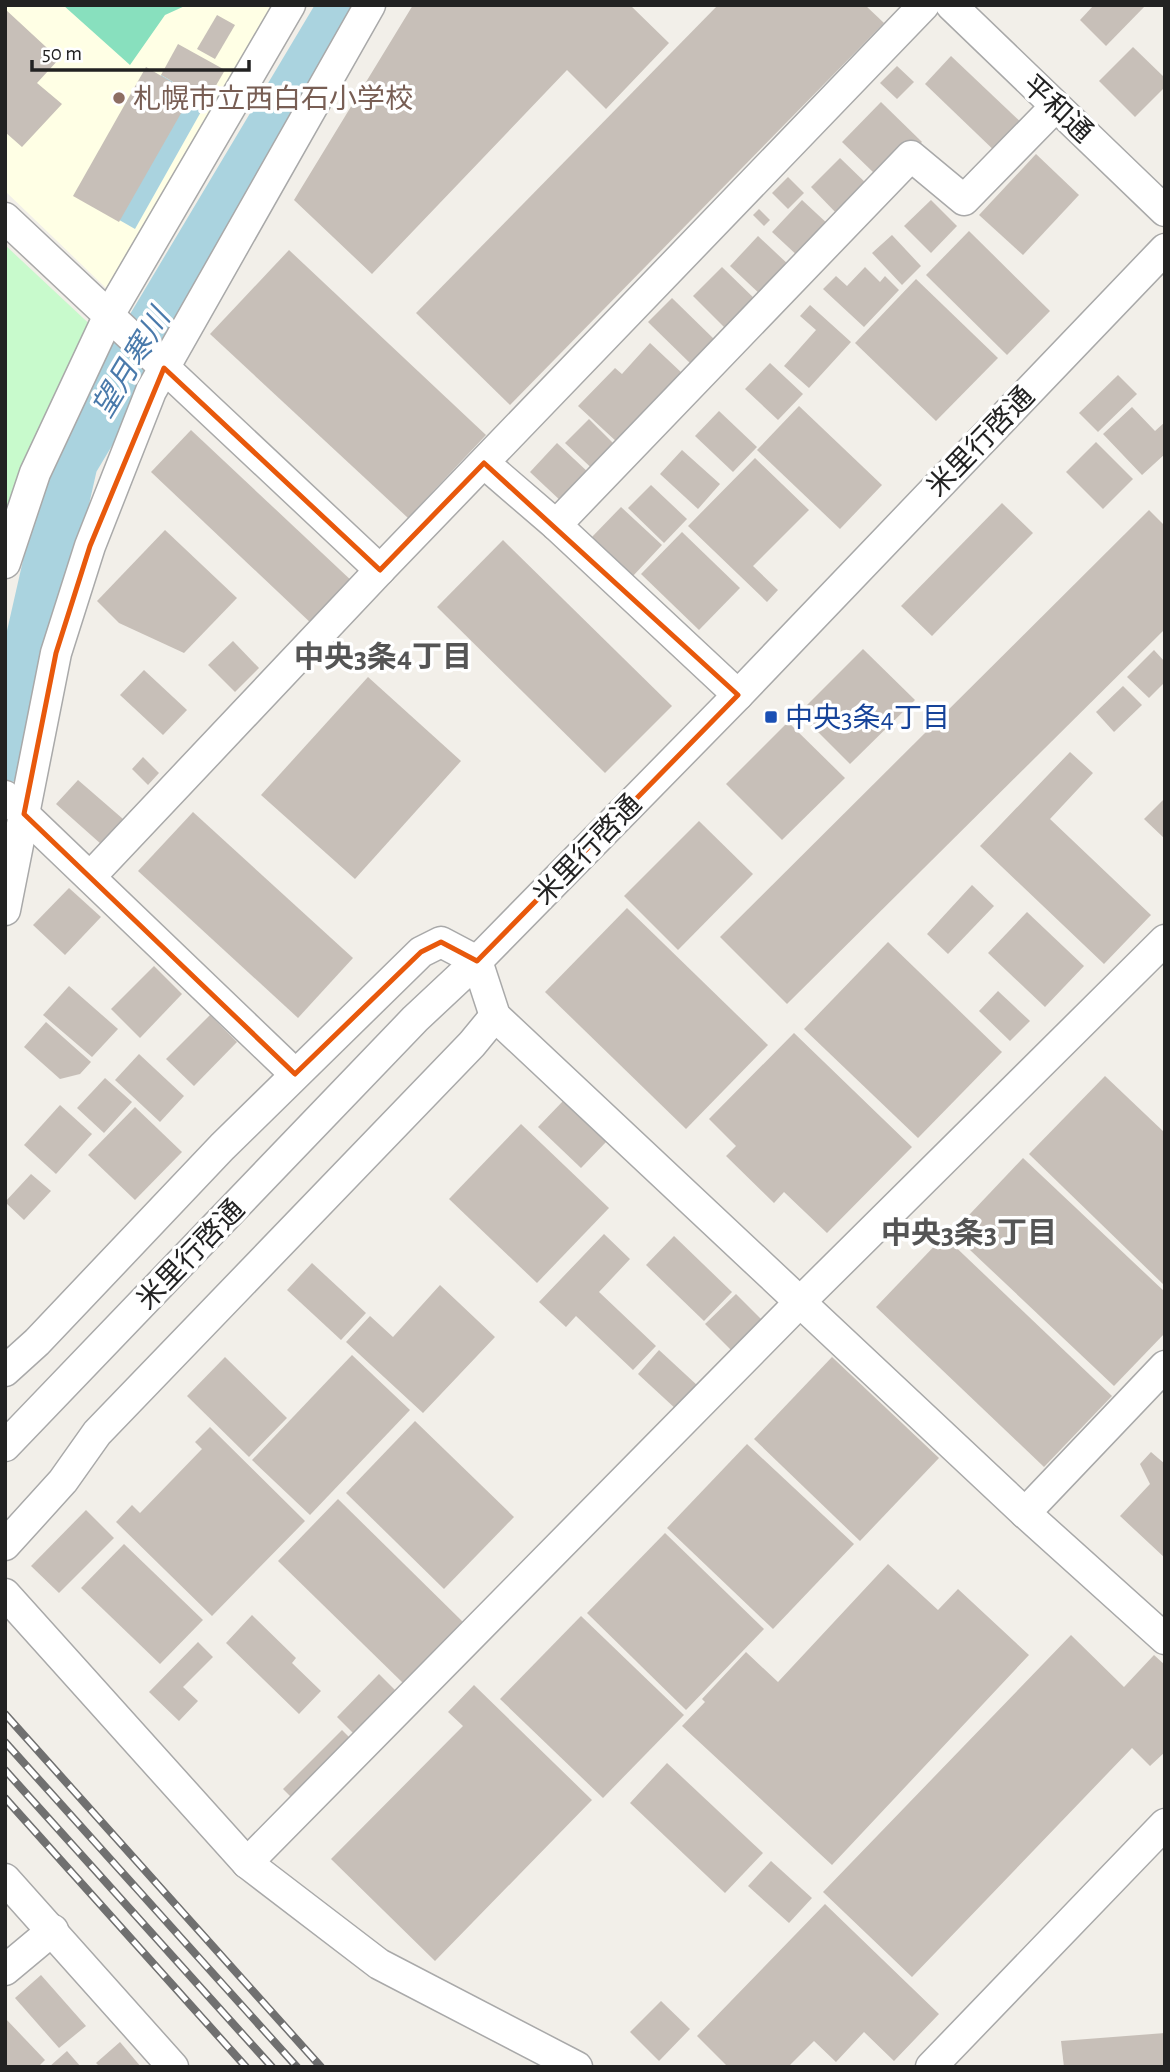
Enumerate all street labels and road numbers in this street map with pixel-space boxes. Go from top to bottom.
street label: 平和通 [1016,69,1098,148]
street label: 米里行啓通 [921,381,1040,502]
street label: 米里行啓通 [528,789,647,910]
street label: 米里行啓通 [131,1194,250,1315]

